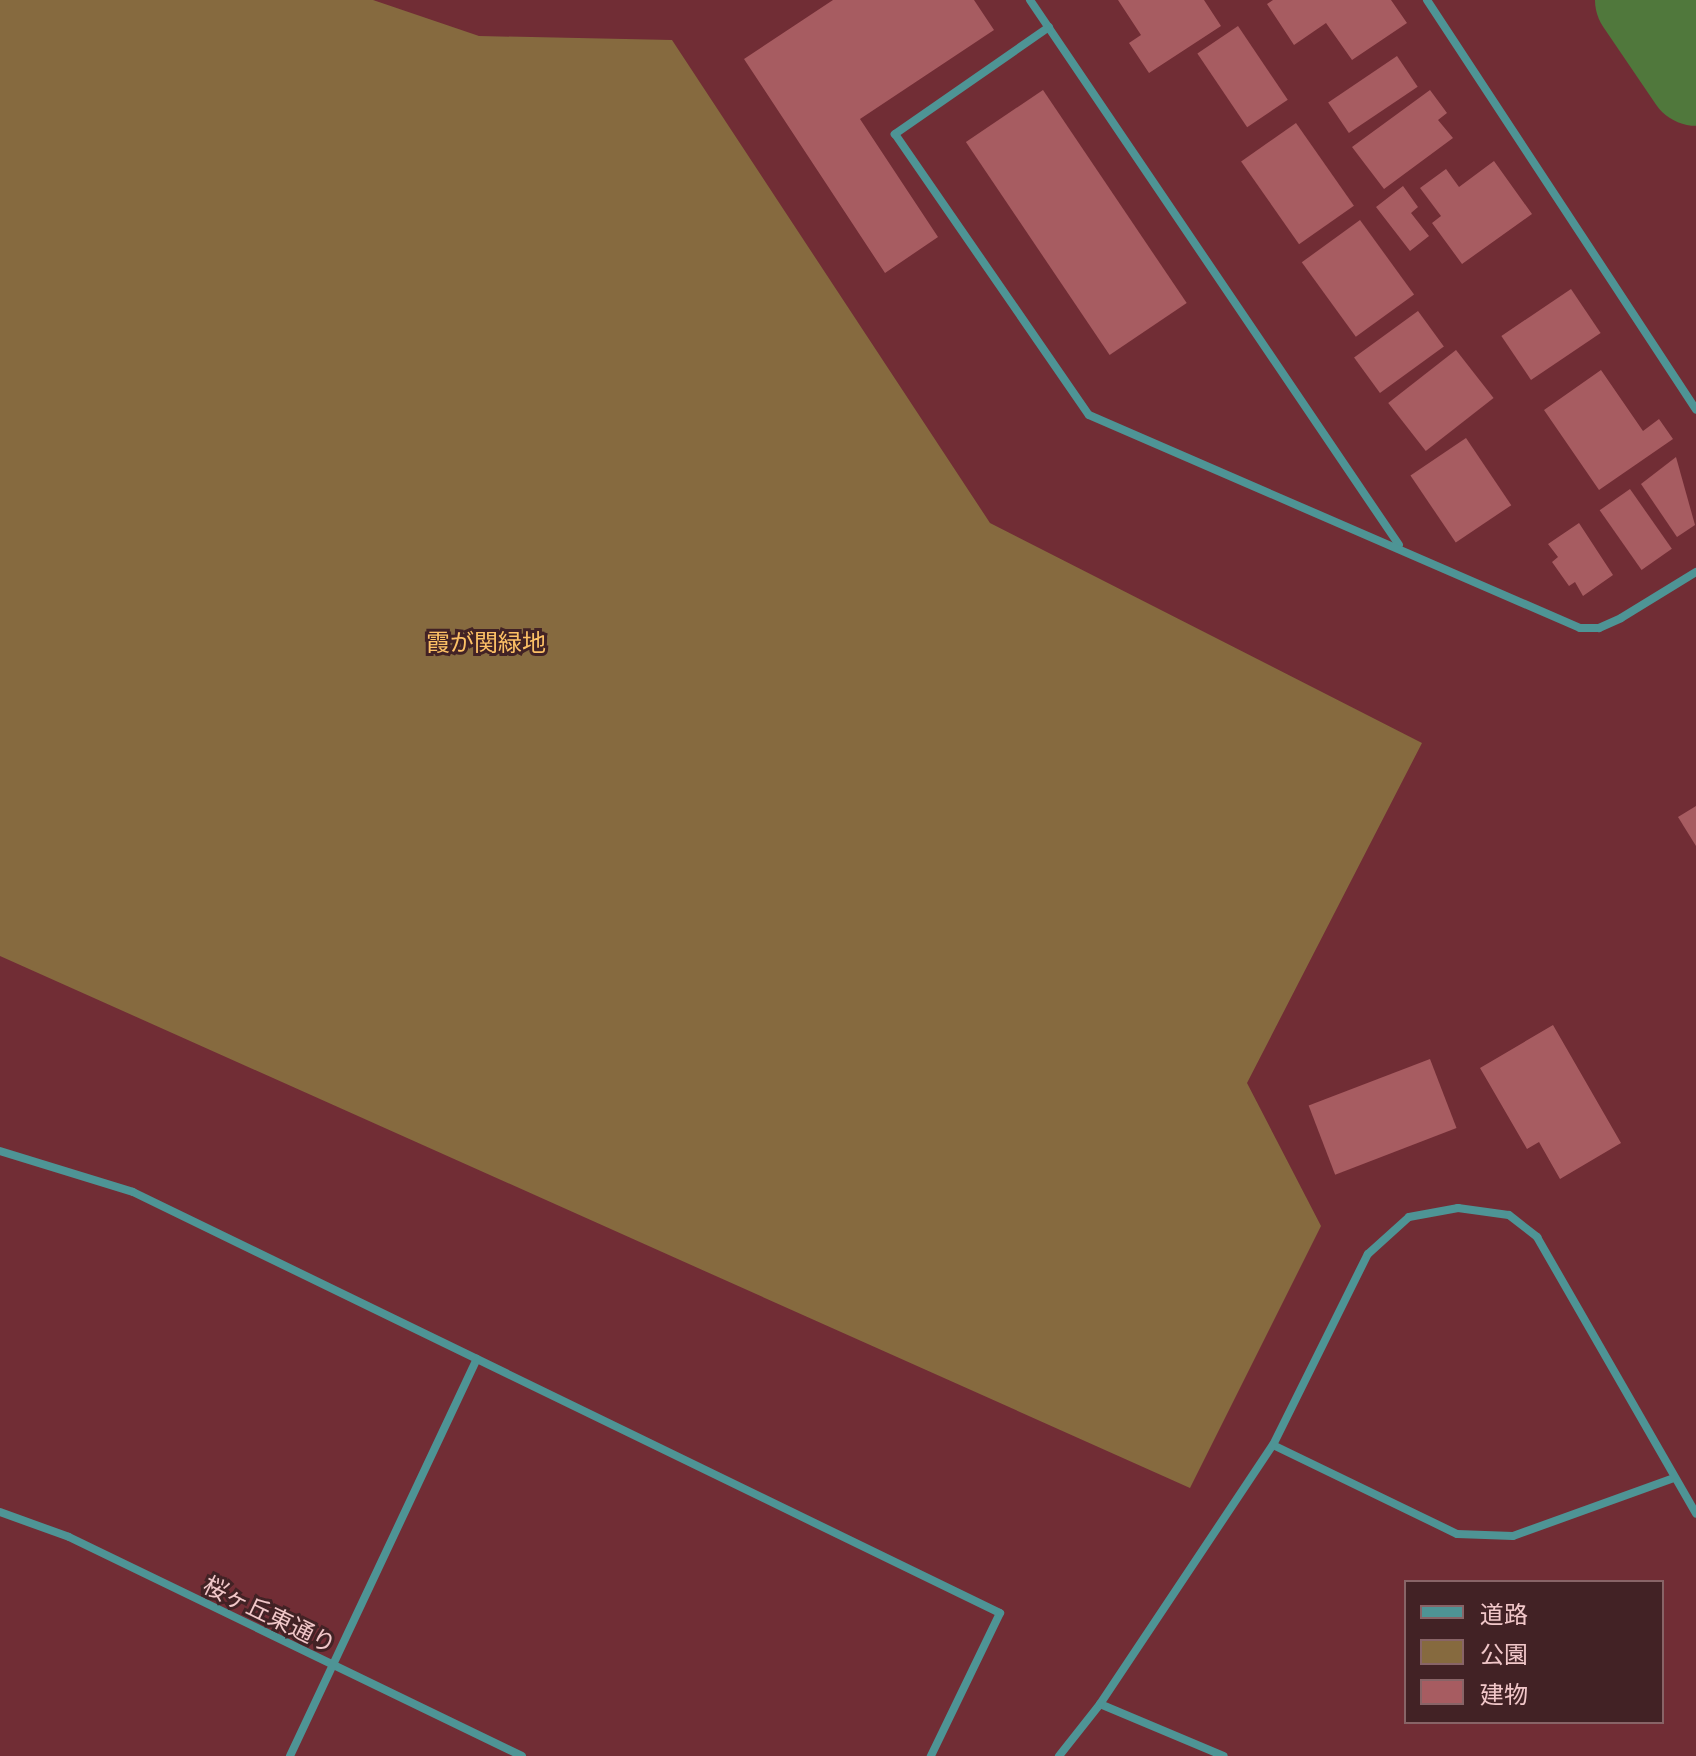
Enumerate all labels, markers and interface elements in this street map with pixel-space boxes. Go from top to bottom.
park label: 霞が関緑地 [426,628,546,656]
street label: 桜ヶ丘東通り [199,1569,341,1659]
legend [1404,1580,1664,1724]
text: 道路 [1480,1599,1528,1628]
text: 公園 [1480,1639,1528,1668]
text: 建物 [1480,1679,1528,1708]

